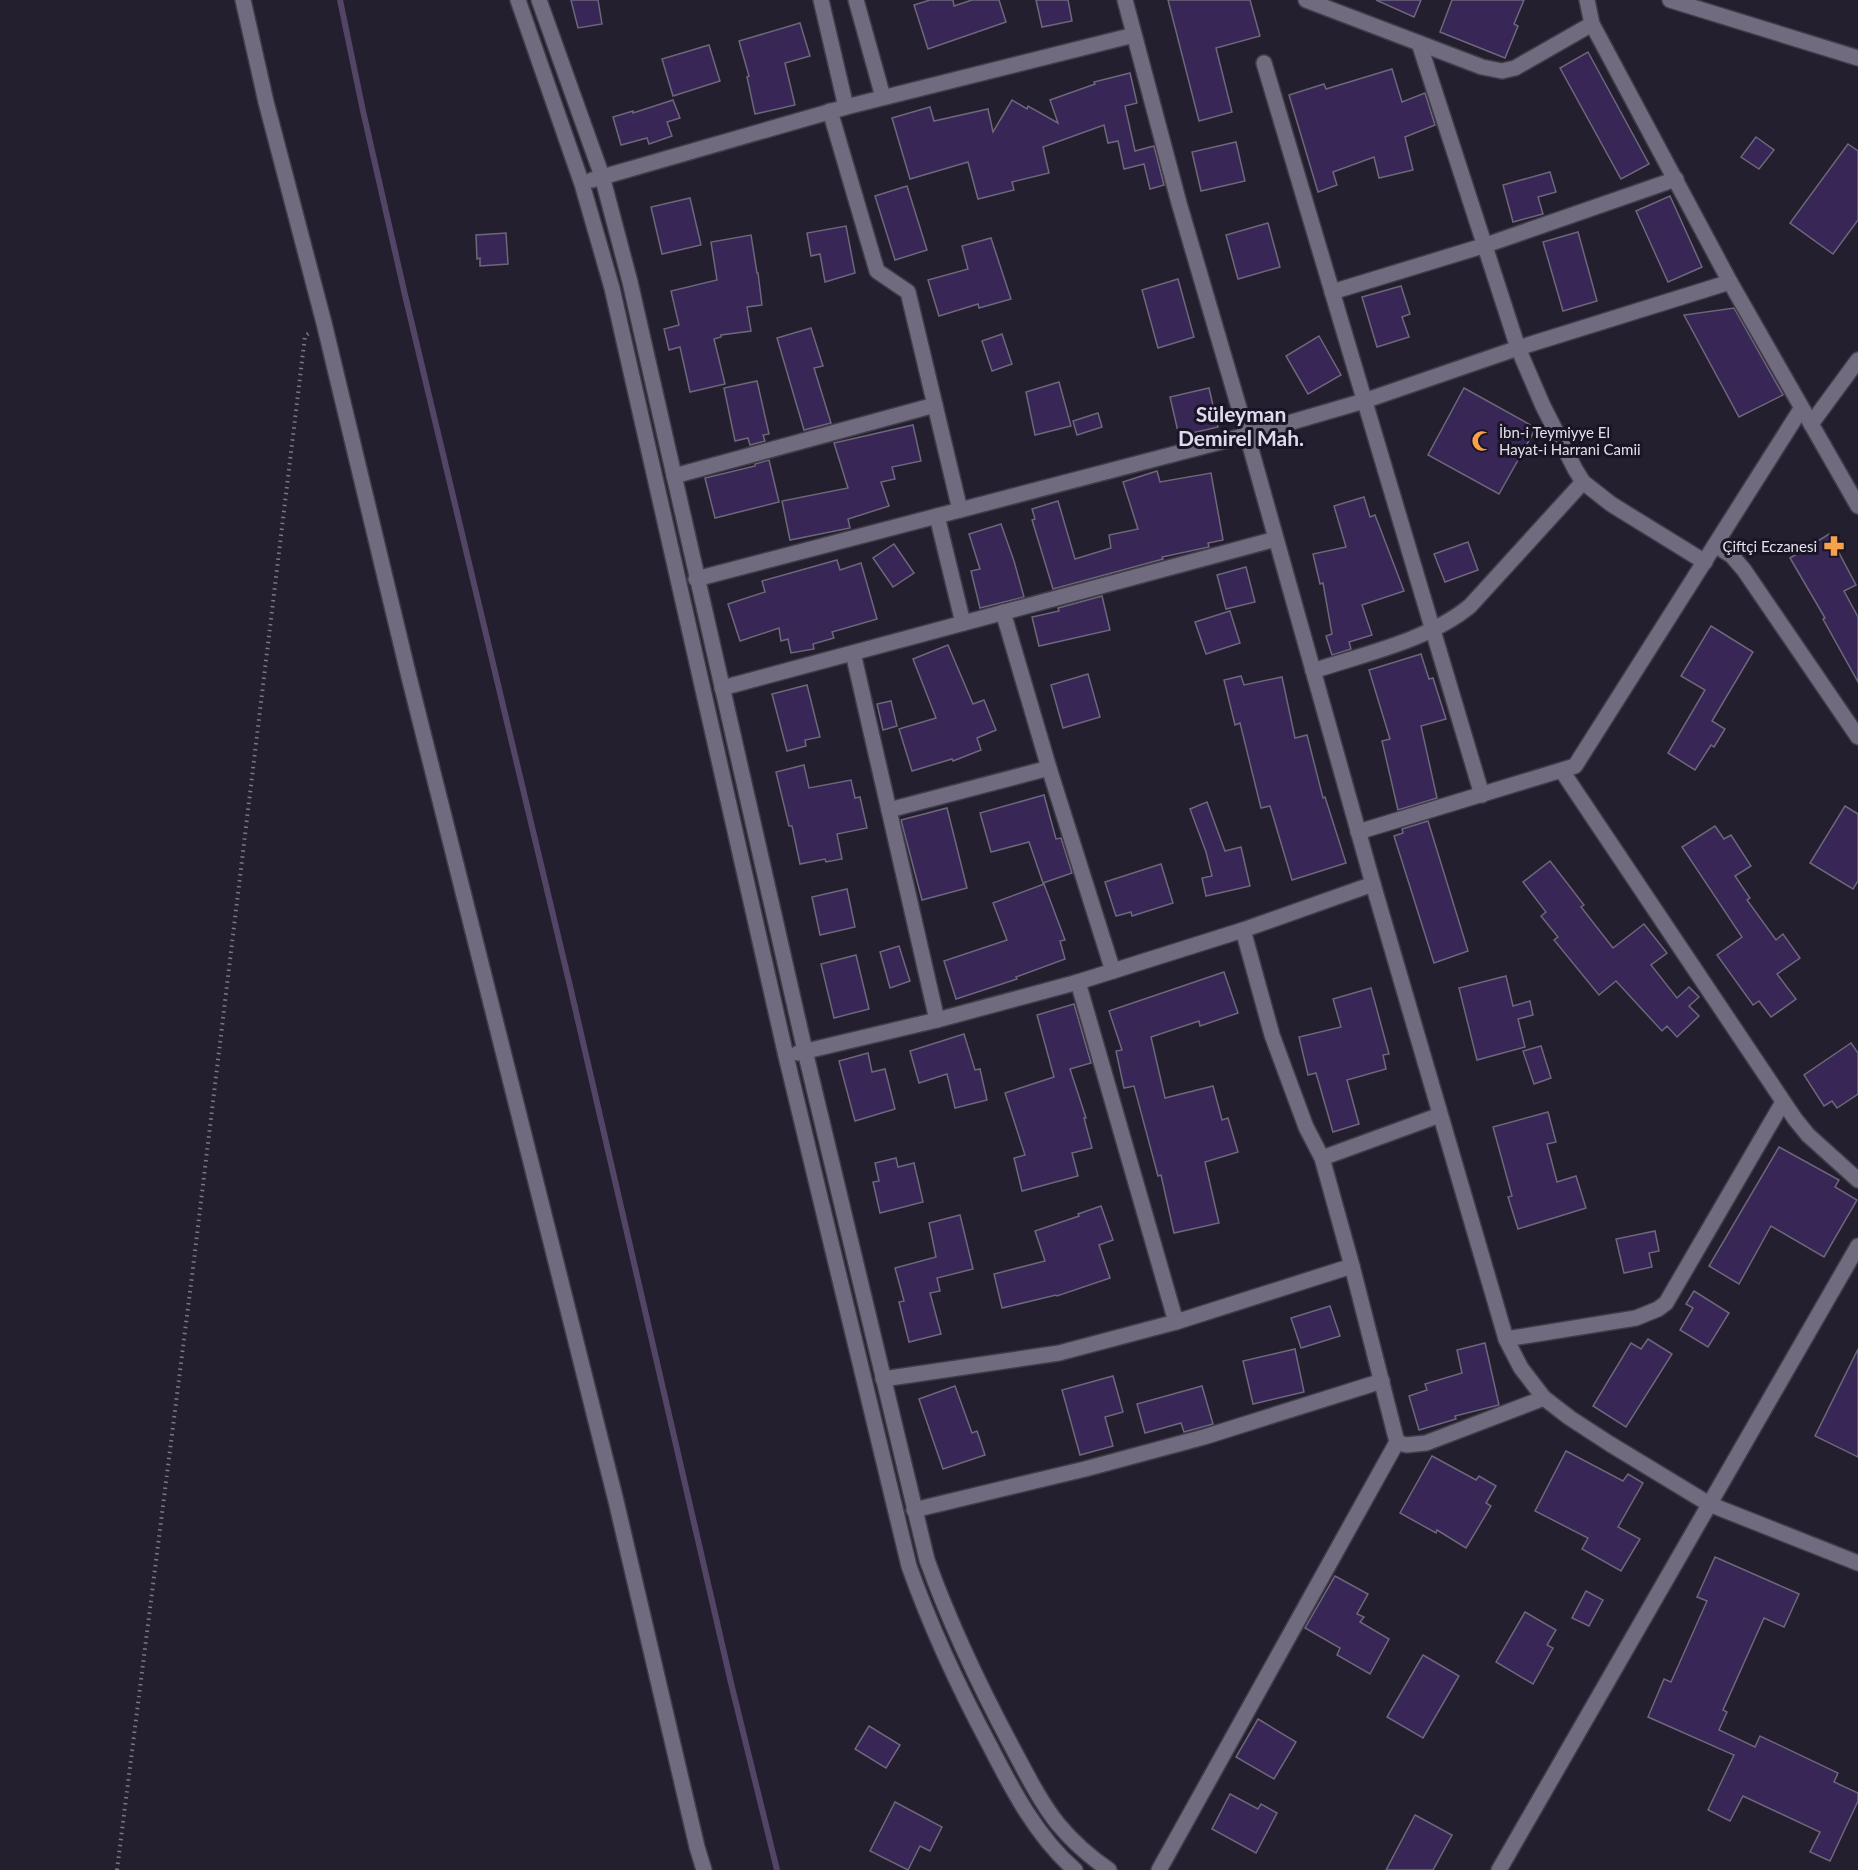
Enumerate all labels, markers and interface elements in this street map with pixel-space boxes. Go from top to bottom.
district label: Süleyman Demirel Mah. [1178,401,1304,450]
place label: İbn-i Teymiyye El Hayat-i Harrani Camii [1499,423,1641,458]
mosque icon: İbn-i Teymiyye El Hayat-i Harrani Camii [1470,429,1494,453]
pharmacy icon: Çiftçi Eczanesi [1822,534,1846,558]
place label: Çiftçi Eczanesi [1722,537,1817,555]

